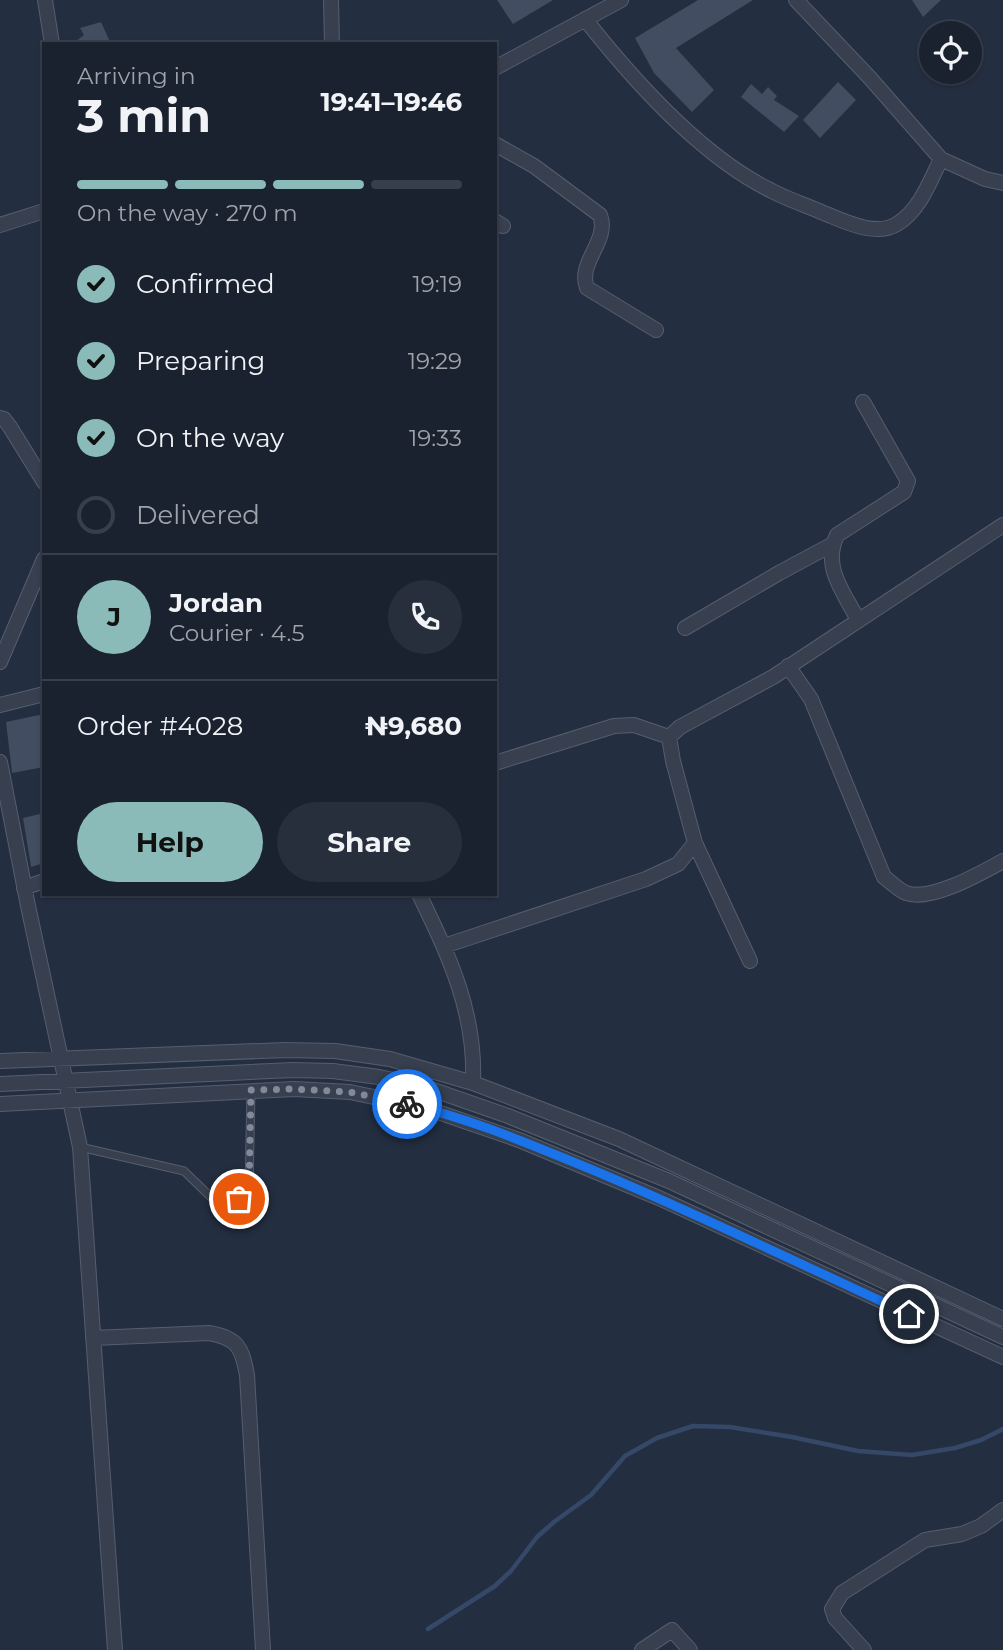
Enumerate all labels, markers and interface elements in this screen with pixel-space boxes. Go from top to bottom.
map controls [919,21,982,84]
button: locate [919,21,982,84]
text: Arriving in [77,62,196,90]
text: 19:41–19:46 [320,86,462,118]
text: 3 min [77,87,211,144]
text: On the way · 270 m [77,199,298,227]
icon: check [77,265,115,303]
text: Confirmed [136,268,275,300]
text: 19:19 [413,270,462,298]
icon: check [77,342,115,380]
text: Preparing [136,345,265,377]
text: 19:29 [408,347,462,375]
icon: check [77,419,115,457]
text: On the way [136,422,284,454]
text: 19:33 [409,424,462,452]
text: Delivered [136,499,260,531]
button: phone [388,580,462,654]
text: Jordan [169,587,263,619]
text: J [107,601,121,633]
text: Courier · 4.5 [169,619,304,647]
text: Order #4028 [77,710,243,742]
text: ₦9,680 [364,710,462,742]
button: Help [77,802,263,882]
button: Share [277,802,462,882]
courier [372,1069,442,1139]
icon: bike [388,1085,426,1123]
pin [209,1169,269,1229]
icon: bag [220,1180,258,1218]
pin [879,1284,939,1344]
icon: home [890,1295,928,1333]

